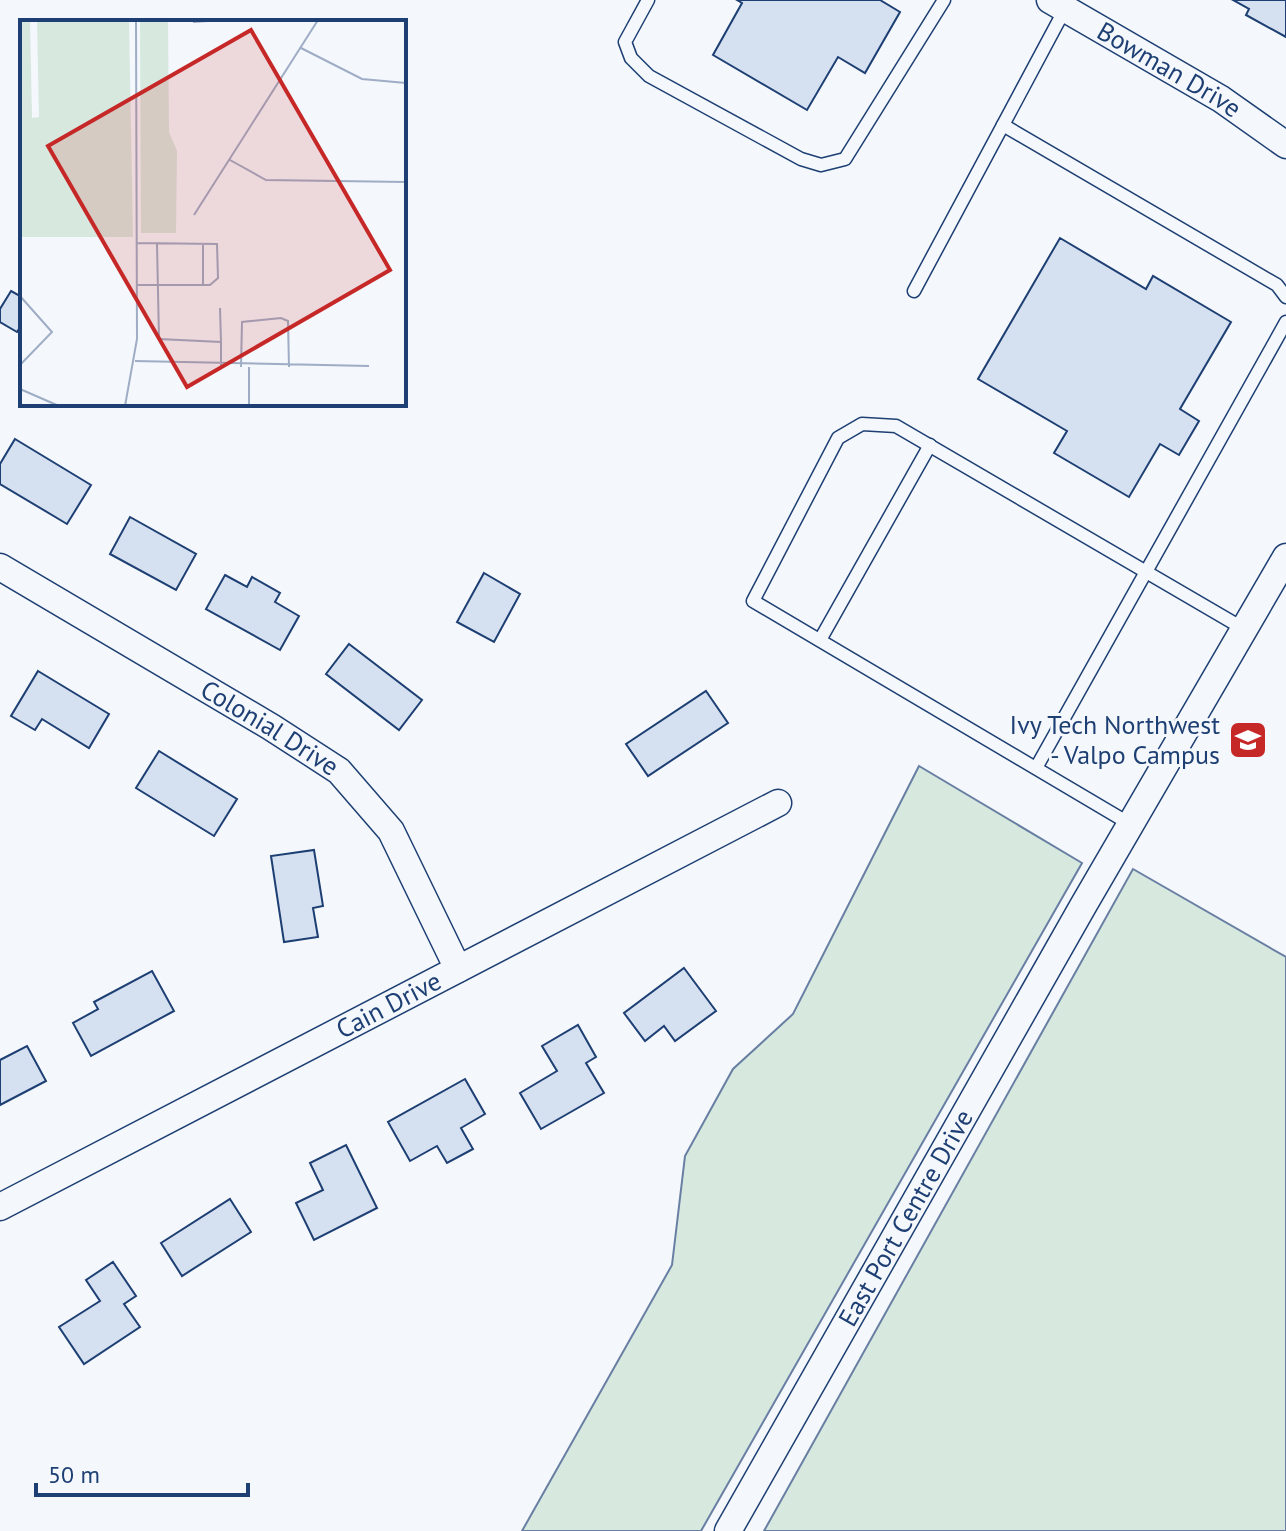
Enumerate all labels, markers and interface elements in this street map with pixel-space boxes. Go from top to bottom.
street label: Bowman Drive [1092,14,1248,124]
inset map [20,20,406,406]
street label: Colonial Drive [195,672,345,783]
place label: Ivy Tech Northwest - Valpo Campus [1010,708,1220,771]
school or university icon: Ivy Tech Northwest - Valpo Campus [1227,719,1269,761]
street label: Cain Drive [330,964,447,1046]
street label: East Port Centre Drive [831,1103,980,1332]
scale bar [36,1447,248,1497]
text: 50 m [48,1459,100,1490]

